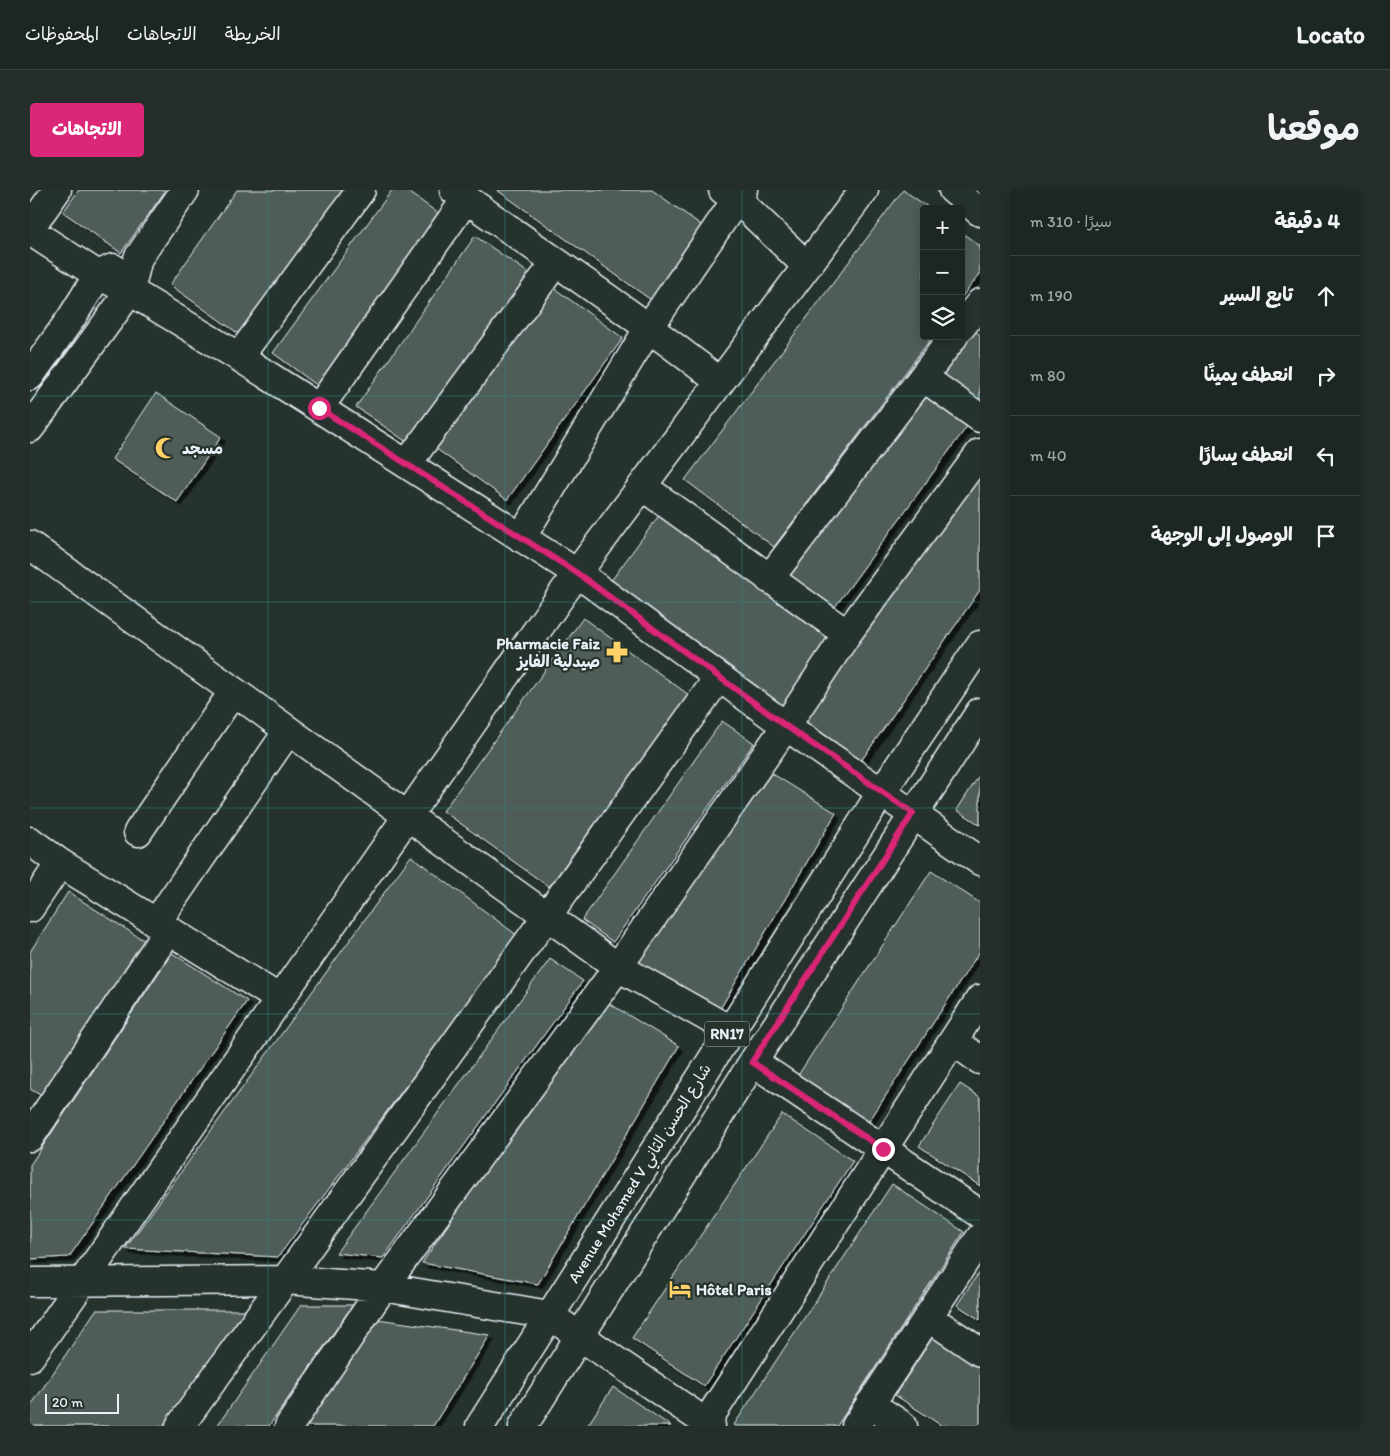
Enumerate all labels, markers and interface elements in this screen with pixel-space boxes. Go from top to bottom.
text: Locato [1296,20,1365,49]
text: المحفوظات [25,23,99,45]
text: الاتجاهات [127,23,197,45]
text: الخريطة [225,23,281,45]
button: الاتجاهات [30,103,144,157]
text: موقعنا [1267,107,1360,149]
map controls [920,205,965,340]
button: + [920,205,965,250]
text: 4 دقيقة [1274,208,1340,233]
text: سيرًا · 310 m [1030,212,1112,231]
button: − [920,250,965,295]
icon: ahead [1312,282,1340,310]
text: تابع السير [1221,283,1293,306]
text: 190 m [1030,286,1073,305]
button: layers [920,295,965,340]
icon: right [1312,362,1340,390]
text: انعطف يمينًا [1204,363,1293,386]
text: 80 m [1030,366,1066,385]
route start [308,397,331,420]
mosque icon: مسجد [153,435,179,461]
place label: مسجد [182,439,223,458]
icon: left [1312,442,1340,470]
text: انعطف يسارًا [1199,443,1293,466]
text: 40 m [1030,446,1067,465]
icon: arrive [1312,522,1340,550]
text: الوصول إلى الوجهة [1151,523,1293,546]
place label: Pharmacie Faiz صيدلية الفايز [496,634,601,671]
pharmacy icon: Pharmacie Faiz صيدلية الفايز [604,639,630,665]
road number: RN17 [704,1022,750,1046]
street label: Avenue Mohamed V شارع الحسن الثاني [564,1060,719,1289]
route end [872,1138,895,1161]
hotel icon: Hôtel Paris [667,1276,693,1302]
place label: Hôtel Paris [696,1280,772,1299]
scale bar [45,1391,119,1414]
text: 20 m [52,1394,83,1411]

